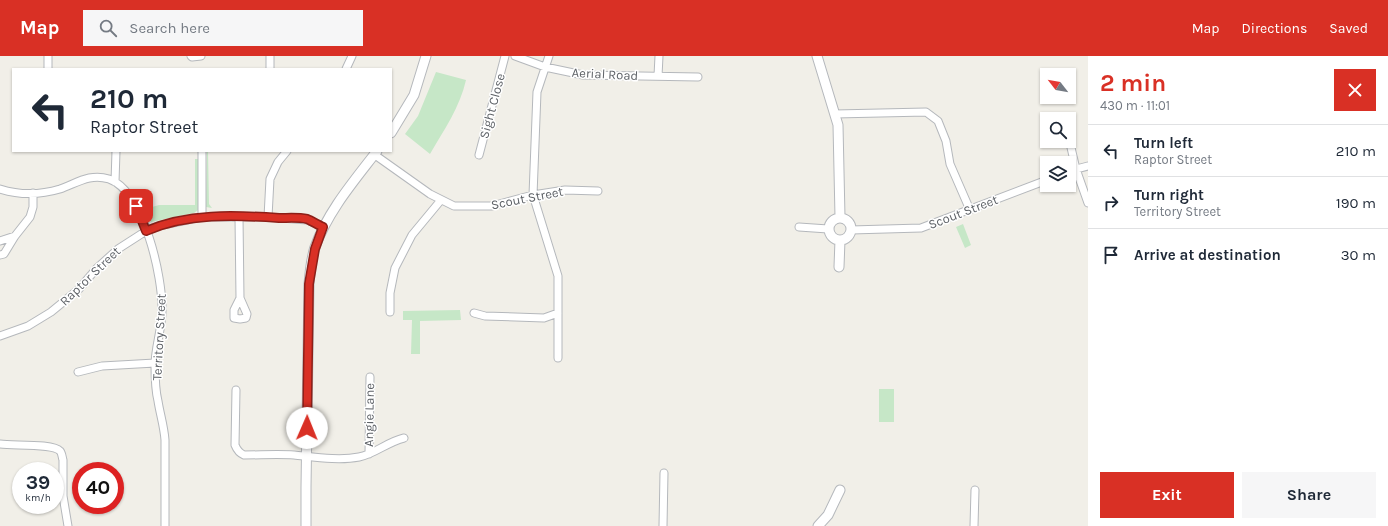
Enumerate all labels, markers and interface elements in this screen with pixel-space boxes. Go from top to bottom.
search box [83,10,363,46]
text: Map [20,17,59,39]
icon: search [97,17,119,39]
text: Search here [129,19,210,37]
text: Map [1192,20,1220,37]
text: Directions [1242,20,1307,37]
text: Saved [1329,20,1368,37]
street label: Aerial Road [571,65,639,83]
north arrow [1040,68,1076,104]
map controls [1040,68,1076,192]
text: 2 min [1100,69,1166,97]
button: close [1334,69,1376,111]
street label: Sight Close [476,71,508,140]
text: 210 m [90,82,168,115]
icon: left [24,84,76,136]
text: 430 m · 11:01 [1100,98,1170,113]
button: search [1040,112,1076,148]
text: Raptor Street [90,116,198,138]
text: Turn left [1134,134,1193,152]
icon: left [1100,140,1122,162]
text: 210 m [1336,142,1376,160]
text: Raptor Street [1134,152,1212,167]
button: layers [1040,156,1076,192]
street label: Scout Street [490,184,564,212]
text: Turn right [1134,186,1204,204]
pin [119,189,153,223]
street label: Scout Street [926,192,1000,232]
icon: right [1100,192,1122,214]
text: 190 m [1336,194,1376,212]
icon: arrive [125,195,147,217]
text: Territory Street [1134,204,1221,219]
street label: Raptor Street [57,243,123,309]
icon: arrive [1100,244,1122,266]
text: Arrive at destination [1134,246,1281,264]
text: 30 m [1341,246,1376,264]
street label: Territory Street [149,293,169,381]
street label: Angie Lane [361,383,377,447]
position arrow [286,407,328,449]
speed limit sign: 40 [72,462,124,514]
text: 39 [26,471,50,494]
button: Exit [1100,472,1234,518]
button: Share [1242,472,1376,518]
text: km/h [25,492,51,504]

